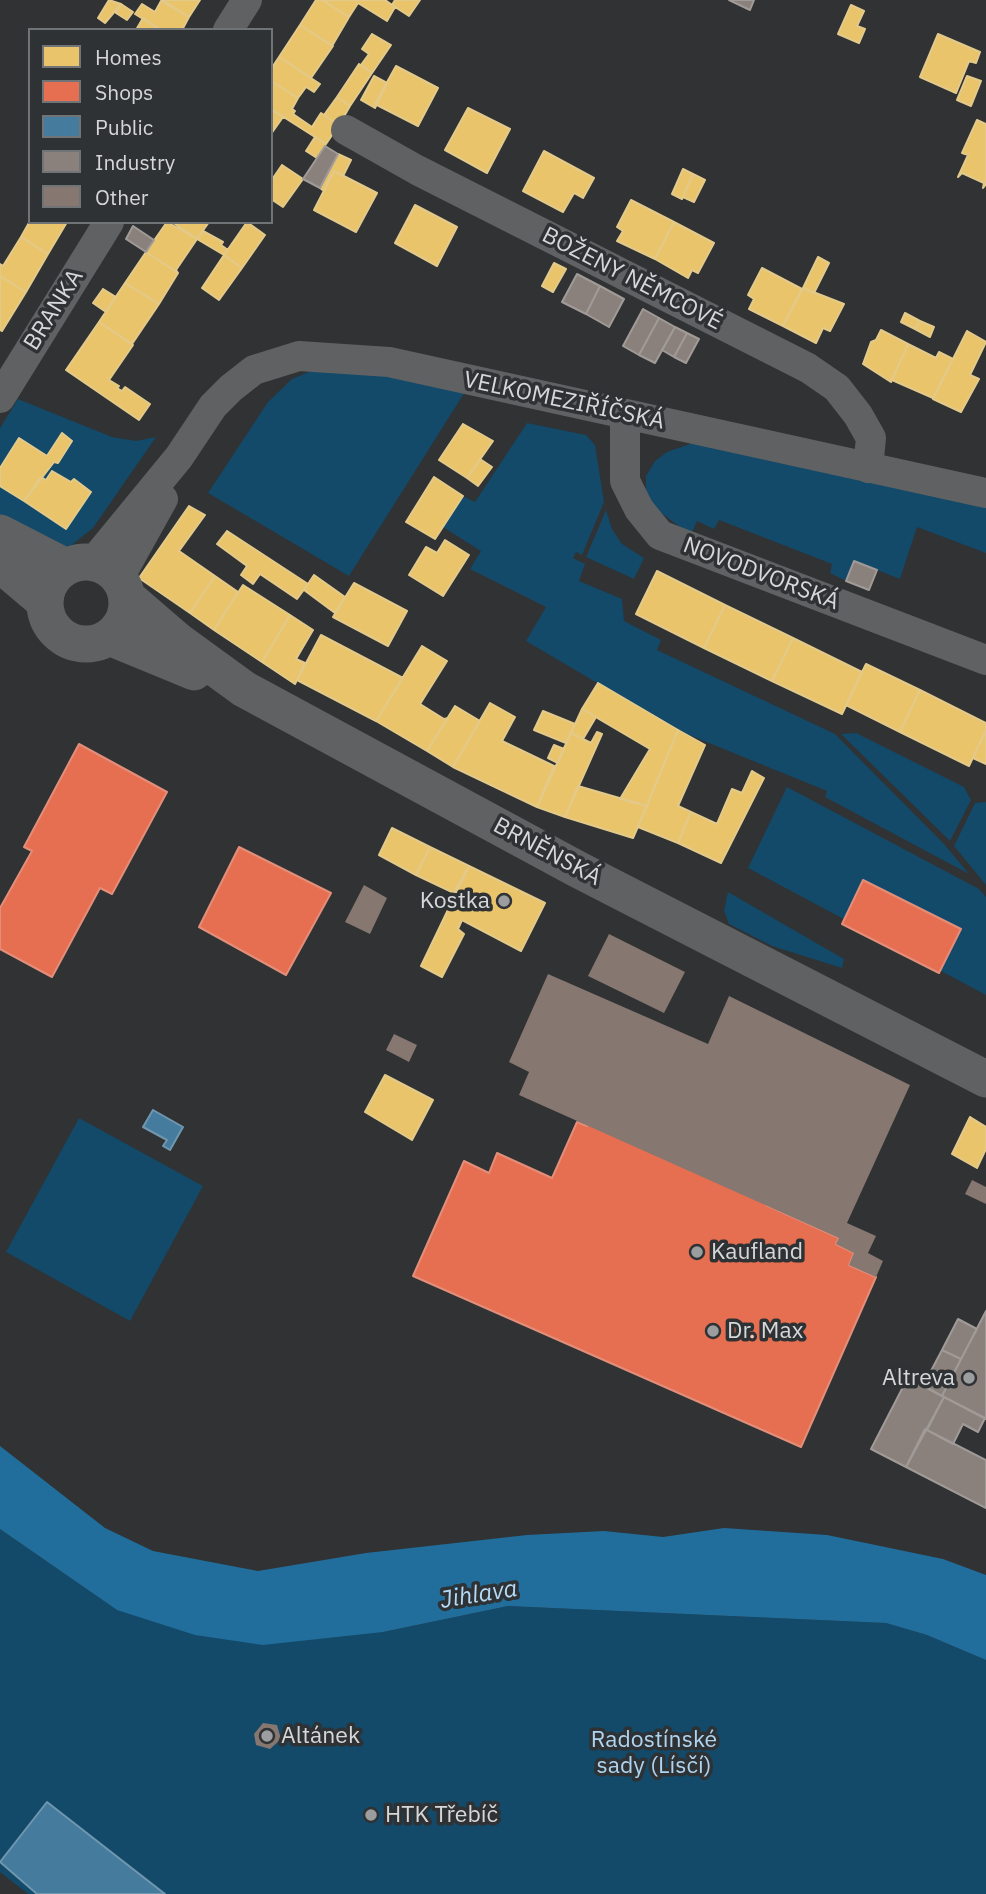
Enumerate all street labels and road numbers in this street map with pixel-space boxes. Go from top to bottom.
street label: BOŽENY NĚMCOVÉ [537,222,727,336]
street label: BRANKA [18,264,90,356]
street label: VELKOMEZIŘÍČSKÁ [461,366,667,436]
street label: NOVODVORSKÁ [679,532,843,616]
street label: BRNĚNSKÁ [488,812,606,892]

